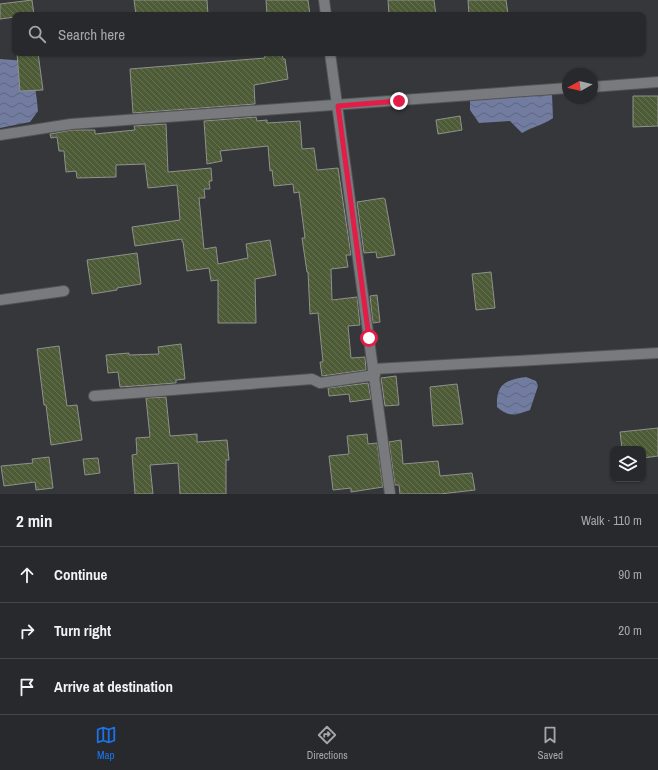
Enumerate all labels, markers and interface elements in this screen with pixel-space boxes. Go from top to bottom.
search box [12,12,646,56]
icon: search [26,23,48,45]
text: Search here [58,24,125,45]
north arrow [562,68,598,104]
route end [390,92,408,110]
route start [360,329,378,347]
map controls [610,446,646,482]
button: layers [610,446,646,482]
text: 2 min [16,509,52,532]
text: Walk · 110 m [581,512,642,529]
icon: ahead [16,564,38,586]
text: Continue [54,564,107,585]
text: 90 m [618,566,642,583]
icon: right [16,620,38,642]
text: Turn right [54,620,111,641]
text: 20 m [618,622,642,639]
icon: arrive [16,676,38,698]
text: Arrive at destination [54,676,173,697]
tab: Map [95,724,117,762]
tab: Directions [307,724,348,762]
tab: Saved [538,724,563,762]

